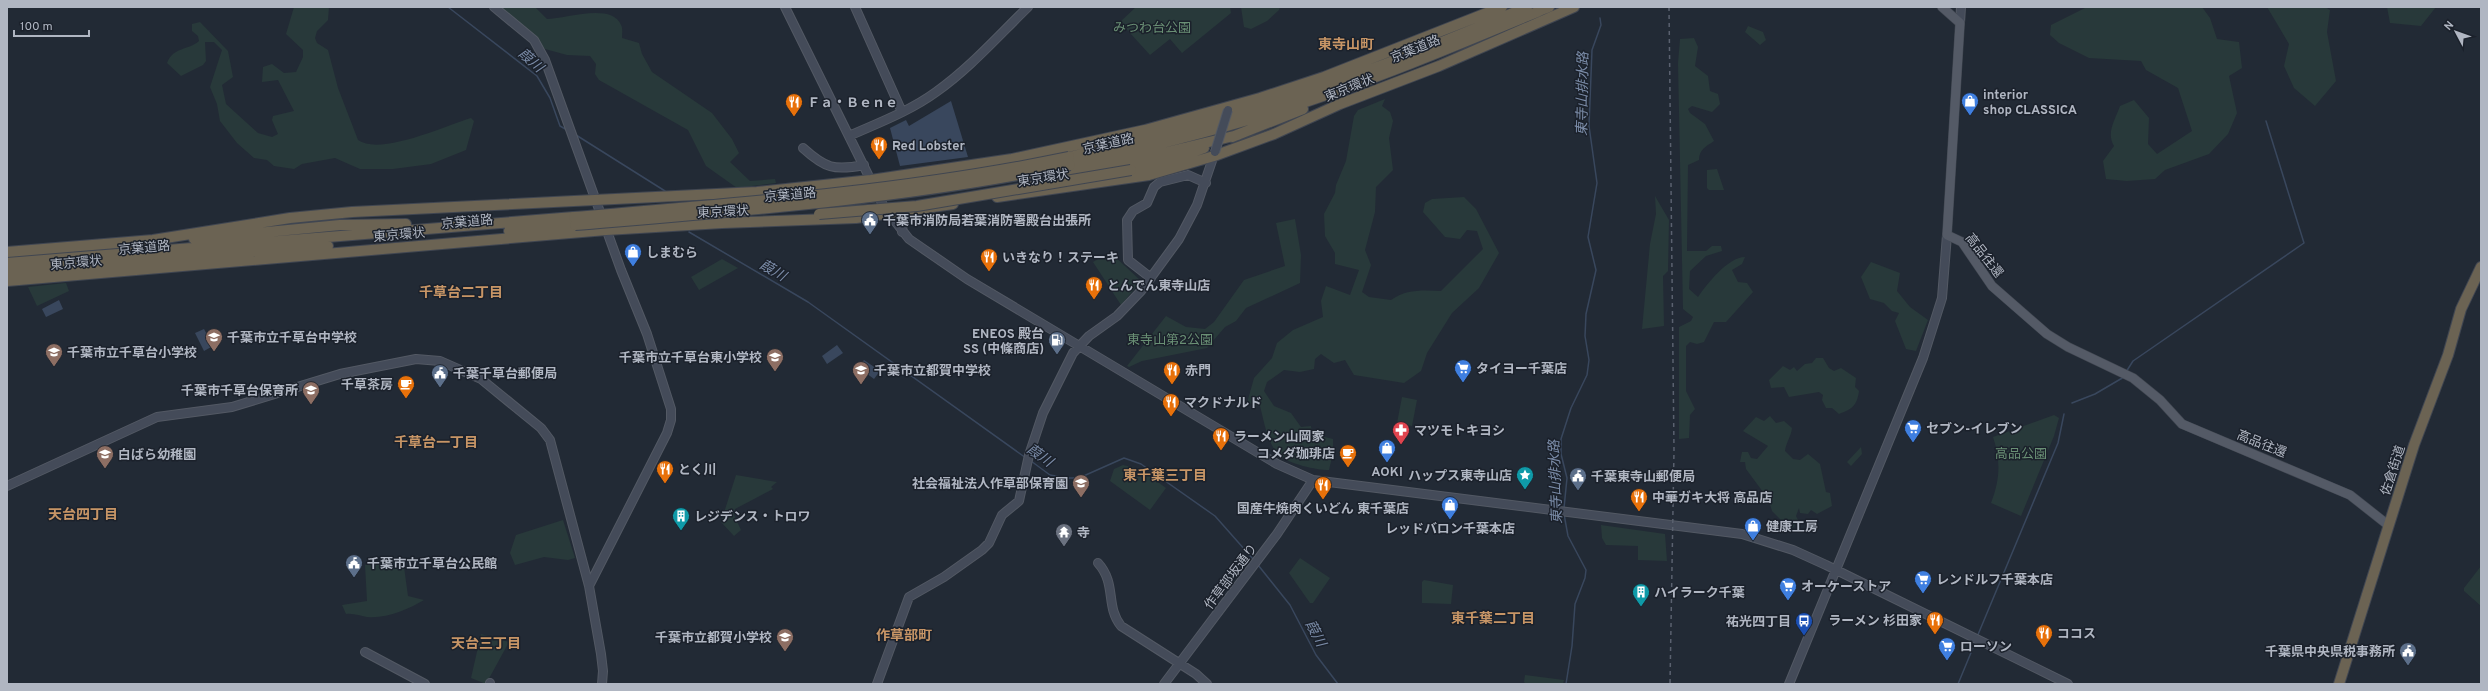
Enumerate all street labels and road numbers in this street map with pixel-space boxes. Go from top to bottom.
street label: 京葉道路 [1389,33,1443,67]
street label: 東京環状 [1322,71,1377,106]
street label: 京葉道路 [1081,131,1136,159]
street label: 東京環状 [1016,166,1070,191]
street label: 京葉道路 [764,186,817,206]
street label: 東京環状 [697,203,749,222]
street label: 京葉道路 [441,213,494,233]
street label: 東京環状 [372,225,426,246]
street label: 高品往還 [1961,231,2006,282]
street label: 京葉道路 [118,239,171,259]
street label: 東京環状 [49,253,103,274]
street label: 高品往還 [2234,428,2288,462]
street label: 佐倉街道 [2378,443,2410,498]
street label: 作草部坂通り [1201,541,1261,613]

